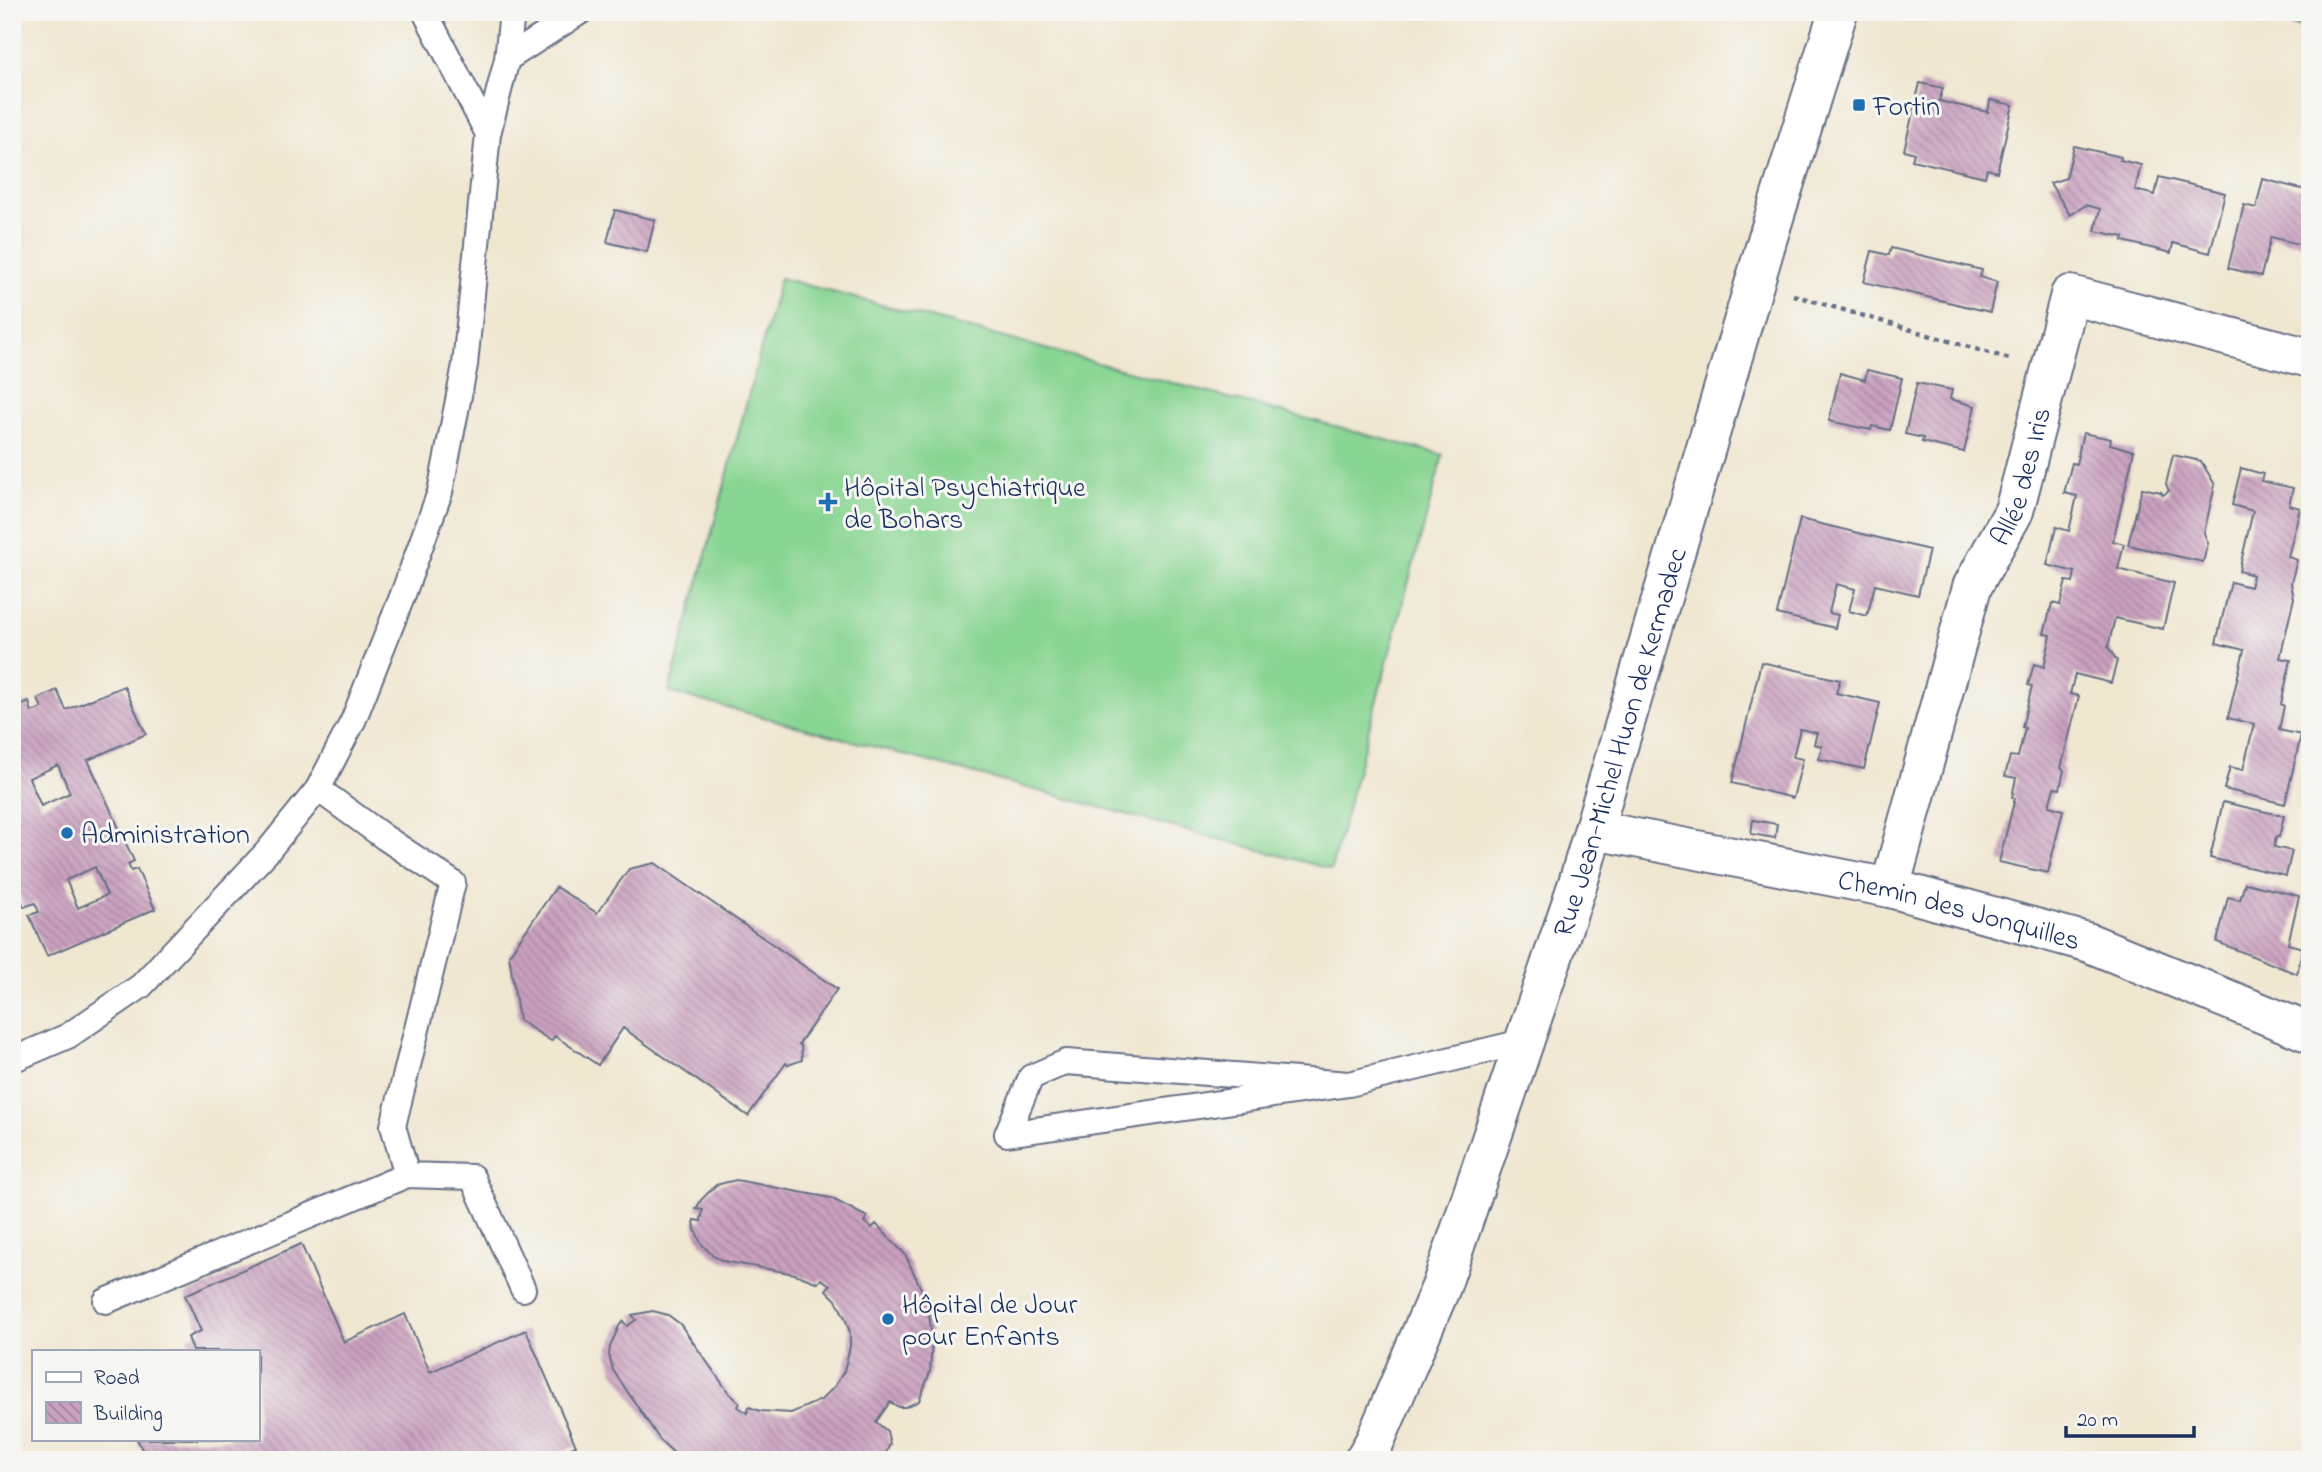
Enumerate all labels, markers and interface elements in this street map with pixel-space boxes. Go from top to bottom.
place label: Fortin [1872,88,1940,129]
marker: Fortin [1851,97,1867,113]
street label: Allée des Iris [1982,403,2064,554]
place label: Hôpital Psychiatrique de Bohars [844,469,1086,542]
marker: Hôpital Psychiatrique de Bohars [818,492,838,512]
street label: Rue Jean-Michel Huon de Kermadec [1544,543,1700,943]
place label: Administration [81,816,250,857]
marker: Administration [59,825,75,841]
street label: Chemin des Jonquilles [1834,861,2085,963]
place label: Hôpital de Jour pour Enfants [902,1286,1078,1359]
marker: Hôpital de Jour pour Enfants [880,1311,896,1327]
legend [32,1350,259,1440]
text: Road [94,1364,140,1394]
scale bar [2066,1395,2194,1439]
text: Building [93,1400,163,1432]
text: 20 m [2077,1406,2118,1436]

